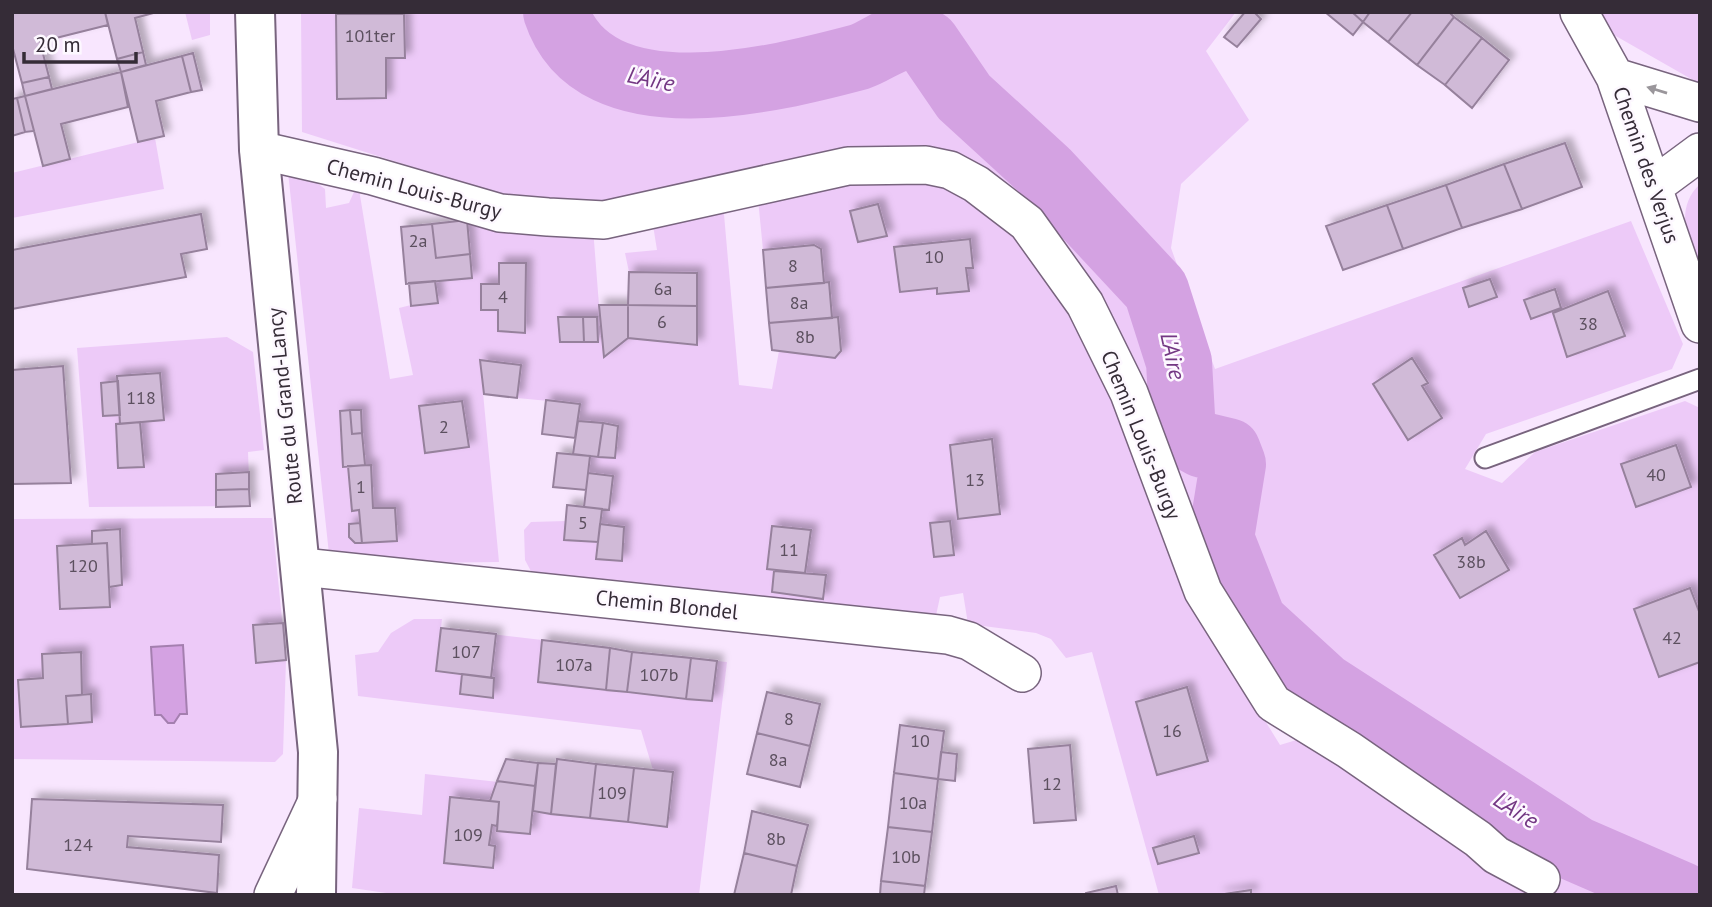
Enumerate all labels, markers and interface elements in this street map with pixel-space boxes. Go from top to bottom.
scale bar [24,21,136,65]
house number: 101ter [345,24,395,47]
text: 20 m [35,31,81,58]
water label: L'Aire [625,59,678,98]
street label: Chemin des Verjus [1607,83,1686,247]
one-way arrow [1647,84,1668,94]
street label: Chemin Louis-Burgy [324,152,505,225]
house number: 2a [409,229,427,252]
house number: 10 [924,245,944,268]
house number: 8 [788,254,798,277]
house number: 6a [654,277,672,300]
house number: 4 [498,285,508,308]
house number: 8a [790,291,808,314]
street label: Route du Grand-Lancy [261,306,308,506]
house number: 6 [657,310,667,333]
house number: 38 [1578,312,1598,335]
house number: 8b [795,325,815,348]
water label: L'Aire [1154,330,1193,383]
street label: Chemin Louis-Burgy [1095,346,1188,523]
house number: 118 [126,386,156,409]
house number: 2 [439,415,449,438]
house number: 40 [1646,463,1666,486]
house number: 13 [965,468,985,491]
house number: 1 [356,475,366,498]
house number: 5 [578,511,588,534]
house number: 11 [779,538,799,561]
house number: 38b [1456,550,1486,573]
house number: 120 [68,554,98,577]
street label: Chemin Blondel [594,584,740,625]
house number: 42 [1662,626,1682,649]
house number: 107 [451,640,481,663]
house number: 107a [555,653,593,676]
house number: 107b [639,663,679,686]
house number: 8 [784,707,794,730]
house number: 16 [1162,719,1182,742]
house number: 10 [910,729,930,752]
house number: 8a [769,748,787,771]
house number: 12 [1042,772,1062,795]
house number: 109 [597,781,627,804]
water label: L'Aire [1488,784,1544,835]
house number: 10a [899,791,927,814]
house number: 109 [453,823,483,846]
house number: 8b [766,827,786,850]
house number: 124 [63,833,93,856]
house number: 10b [891,845,921,868]

